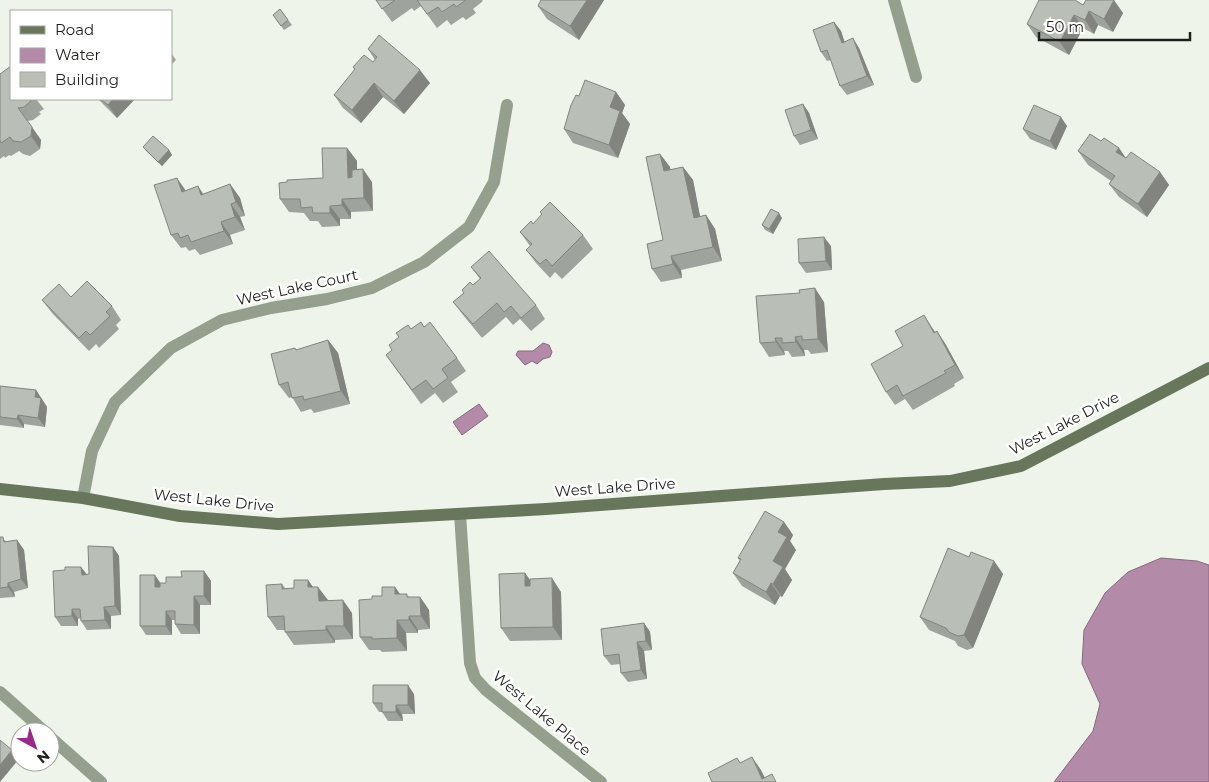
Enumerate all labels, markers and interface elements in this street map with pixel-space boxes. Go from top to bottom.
legend [10,10,172,100]
scale bar [1039,10,1190,42]
text: 50 m [1046,17,1084,36]
text: Road [55,20,94,39]
text: Water [55,45,101,64]
text: Building [55,70,119,89]
street label: West Lake Court [235,265,359,309]
street label: West Lake Drive [1006,387,1122,459]
street label: West Lake Drive [554,473,676,501]
street label: West Lake Drive [153,484,275,516]
street label: West Lake Place [489,666,595,760]
north arrow [10,722,60,772]
text: N [33,746,53,767]

